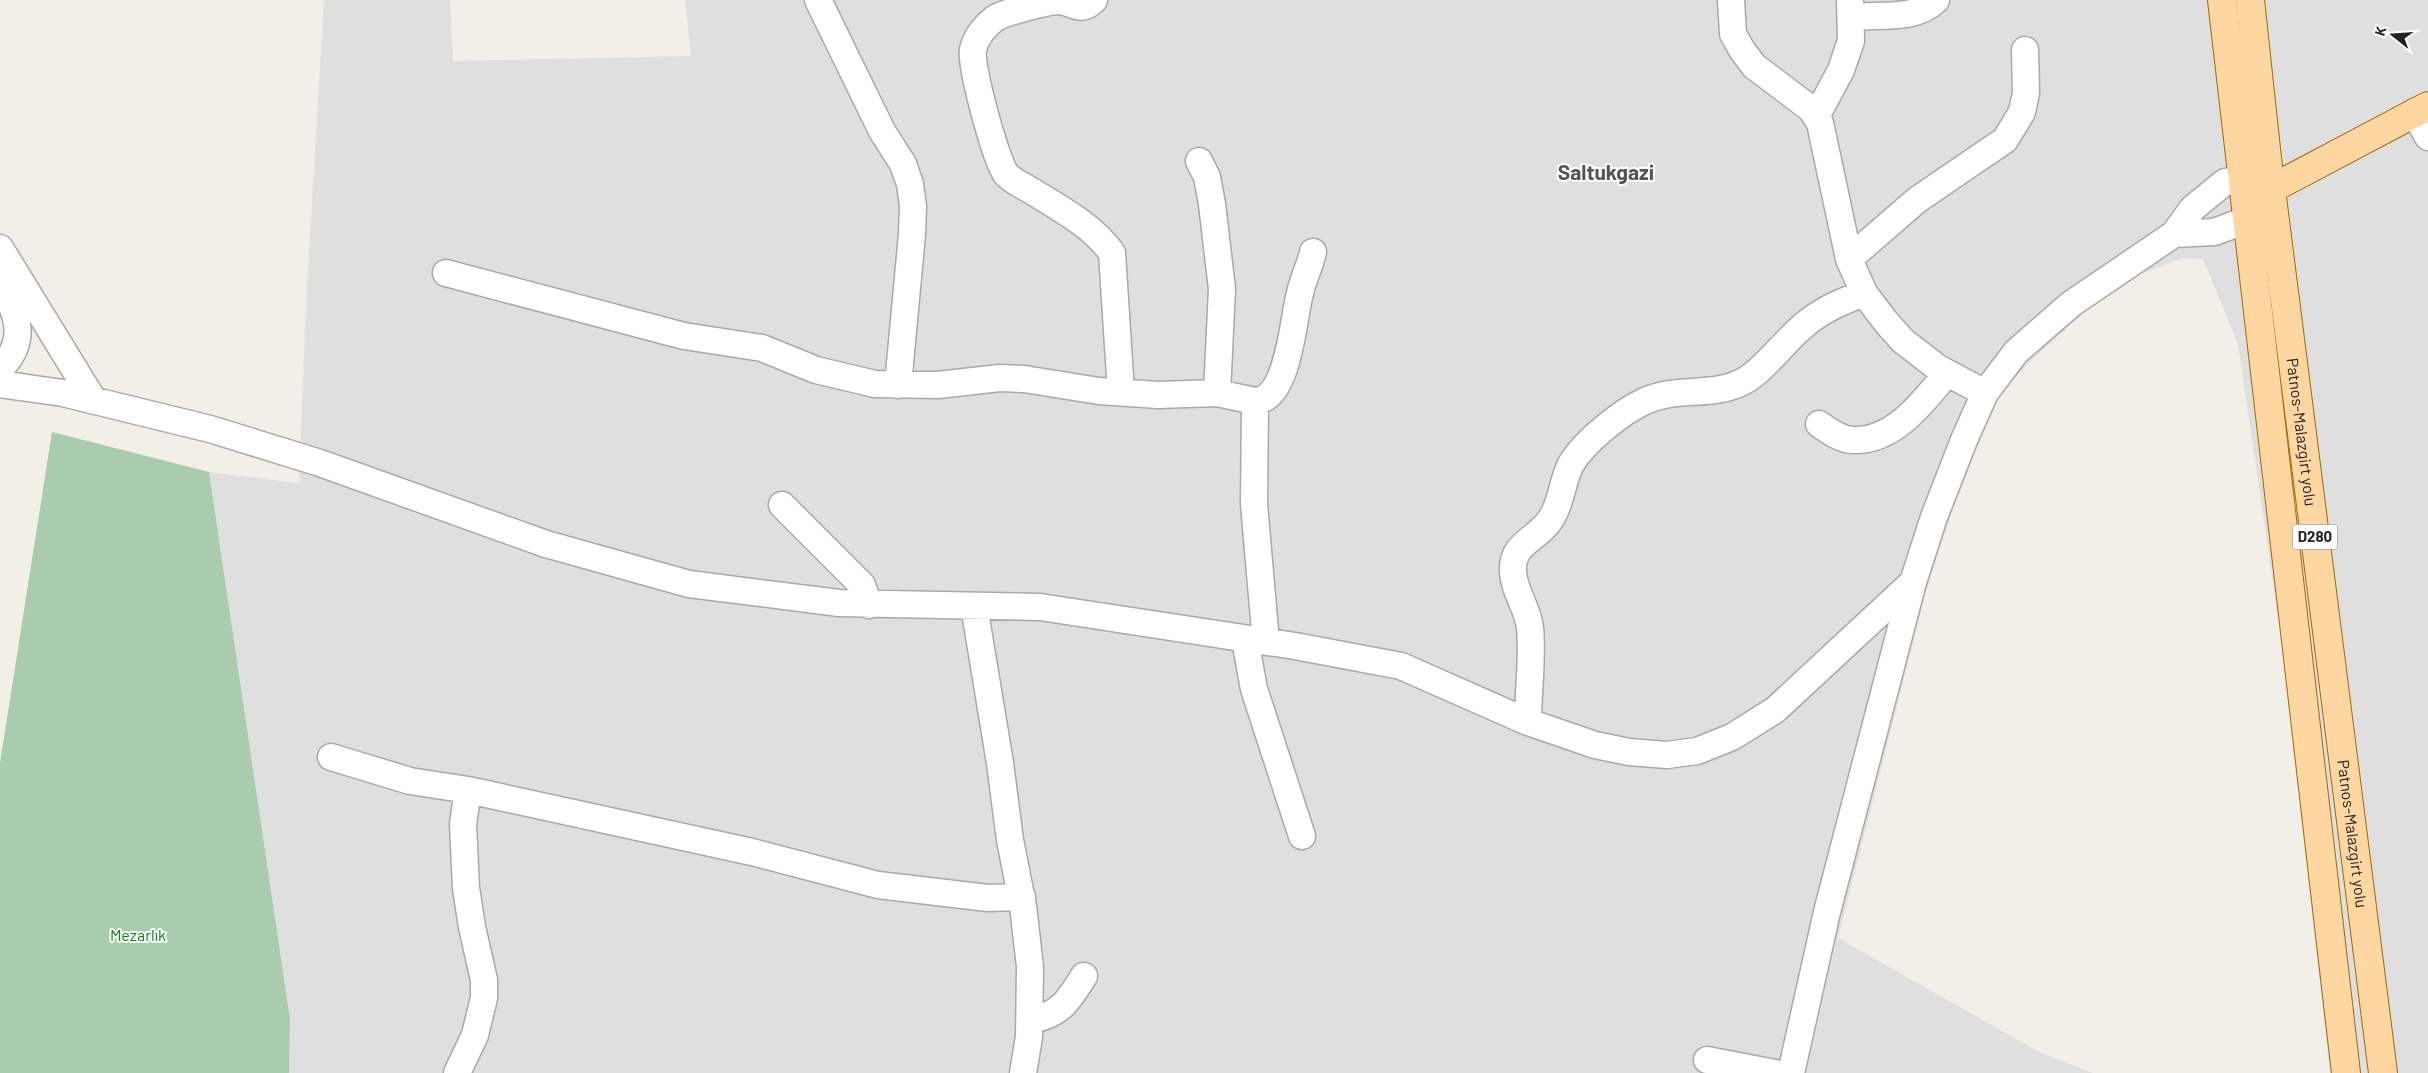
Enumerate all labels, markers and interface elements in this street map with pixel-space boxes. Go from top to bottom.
north arrow [2368,10,2418,60]
text: K [2371,24,2390,38]
district label: Saltukgazi [1558,159,1654,184]
street label: Patnos-Malazgirt yolu [2283,357,2321,507]
road number: D280 [2292,524,2338,550]
street label: Patnos-Malazgirt yolu [2334,758,2372,909]
park label: Mezarlık [110,925,166,944]

